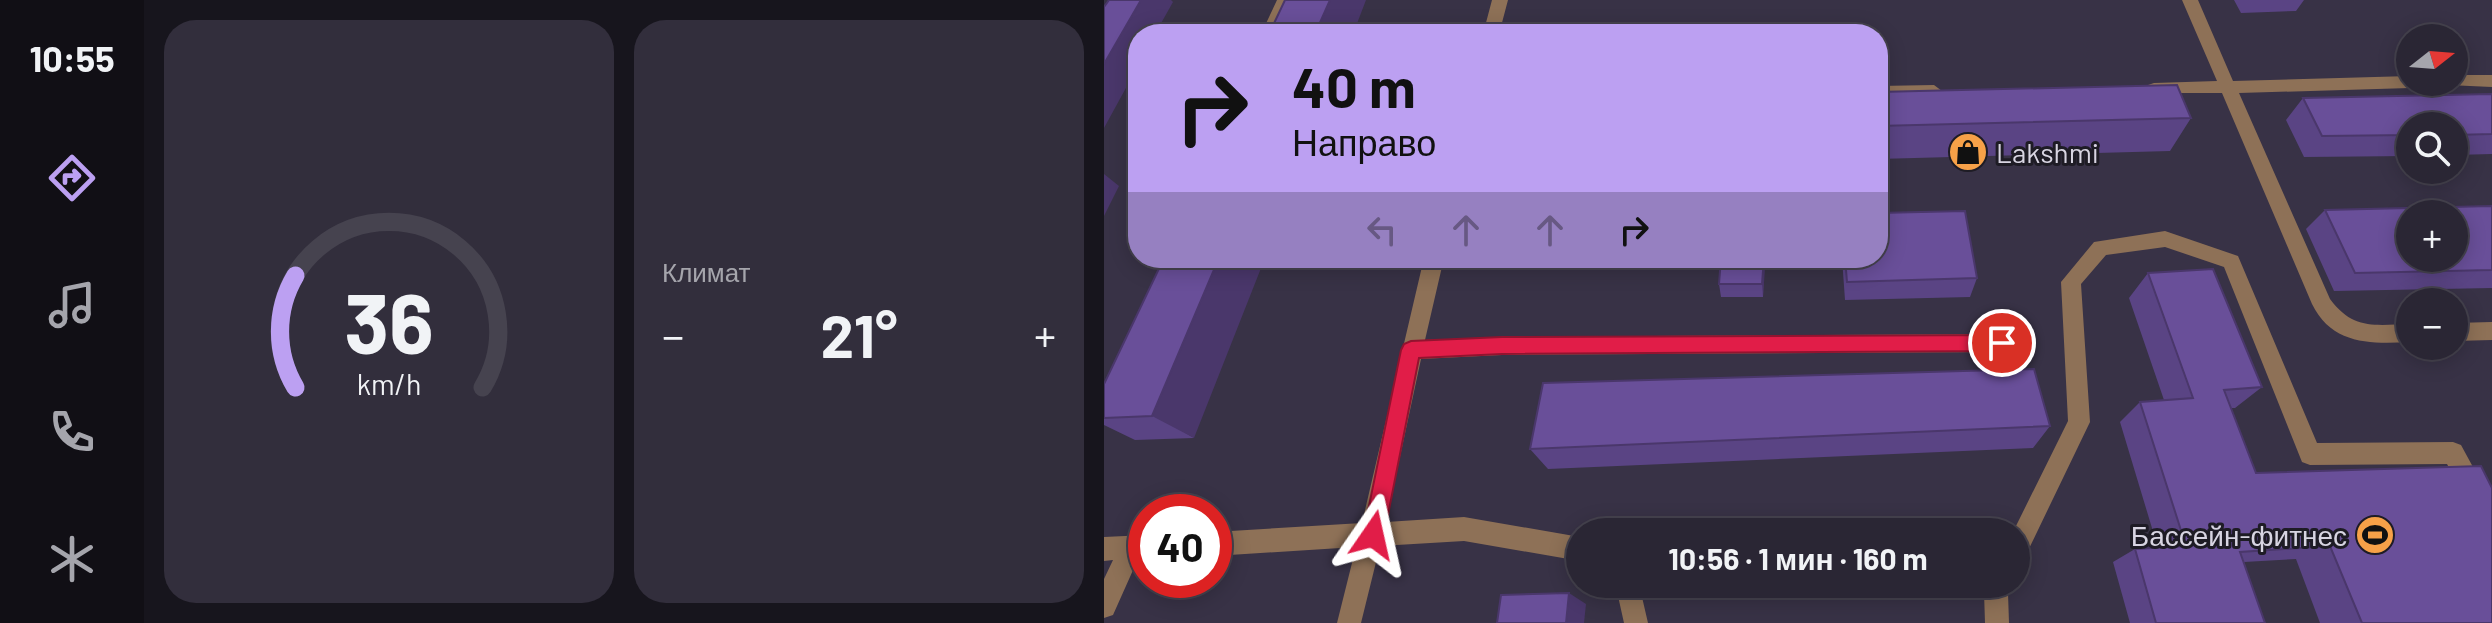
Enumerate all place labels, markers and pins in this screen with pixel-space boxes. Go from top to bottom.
shop icon: Lakshmi [1947,131,1989,173]
place label: Lakshmi [1996,135,2099,169]
pin [1968,309,2036,377]
sports icon: Бассейн-фитнес [2354,514,2396,556]
place label: Бассейн-фитнес [2131,518,2347,552]

